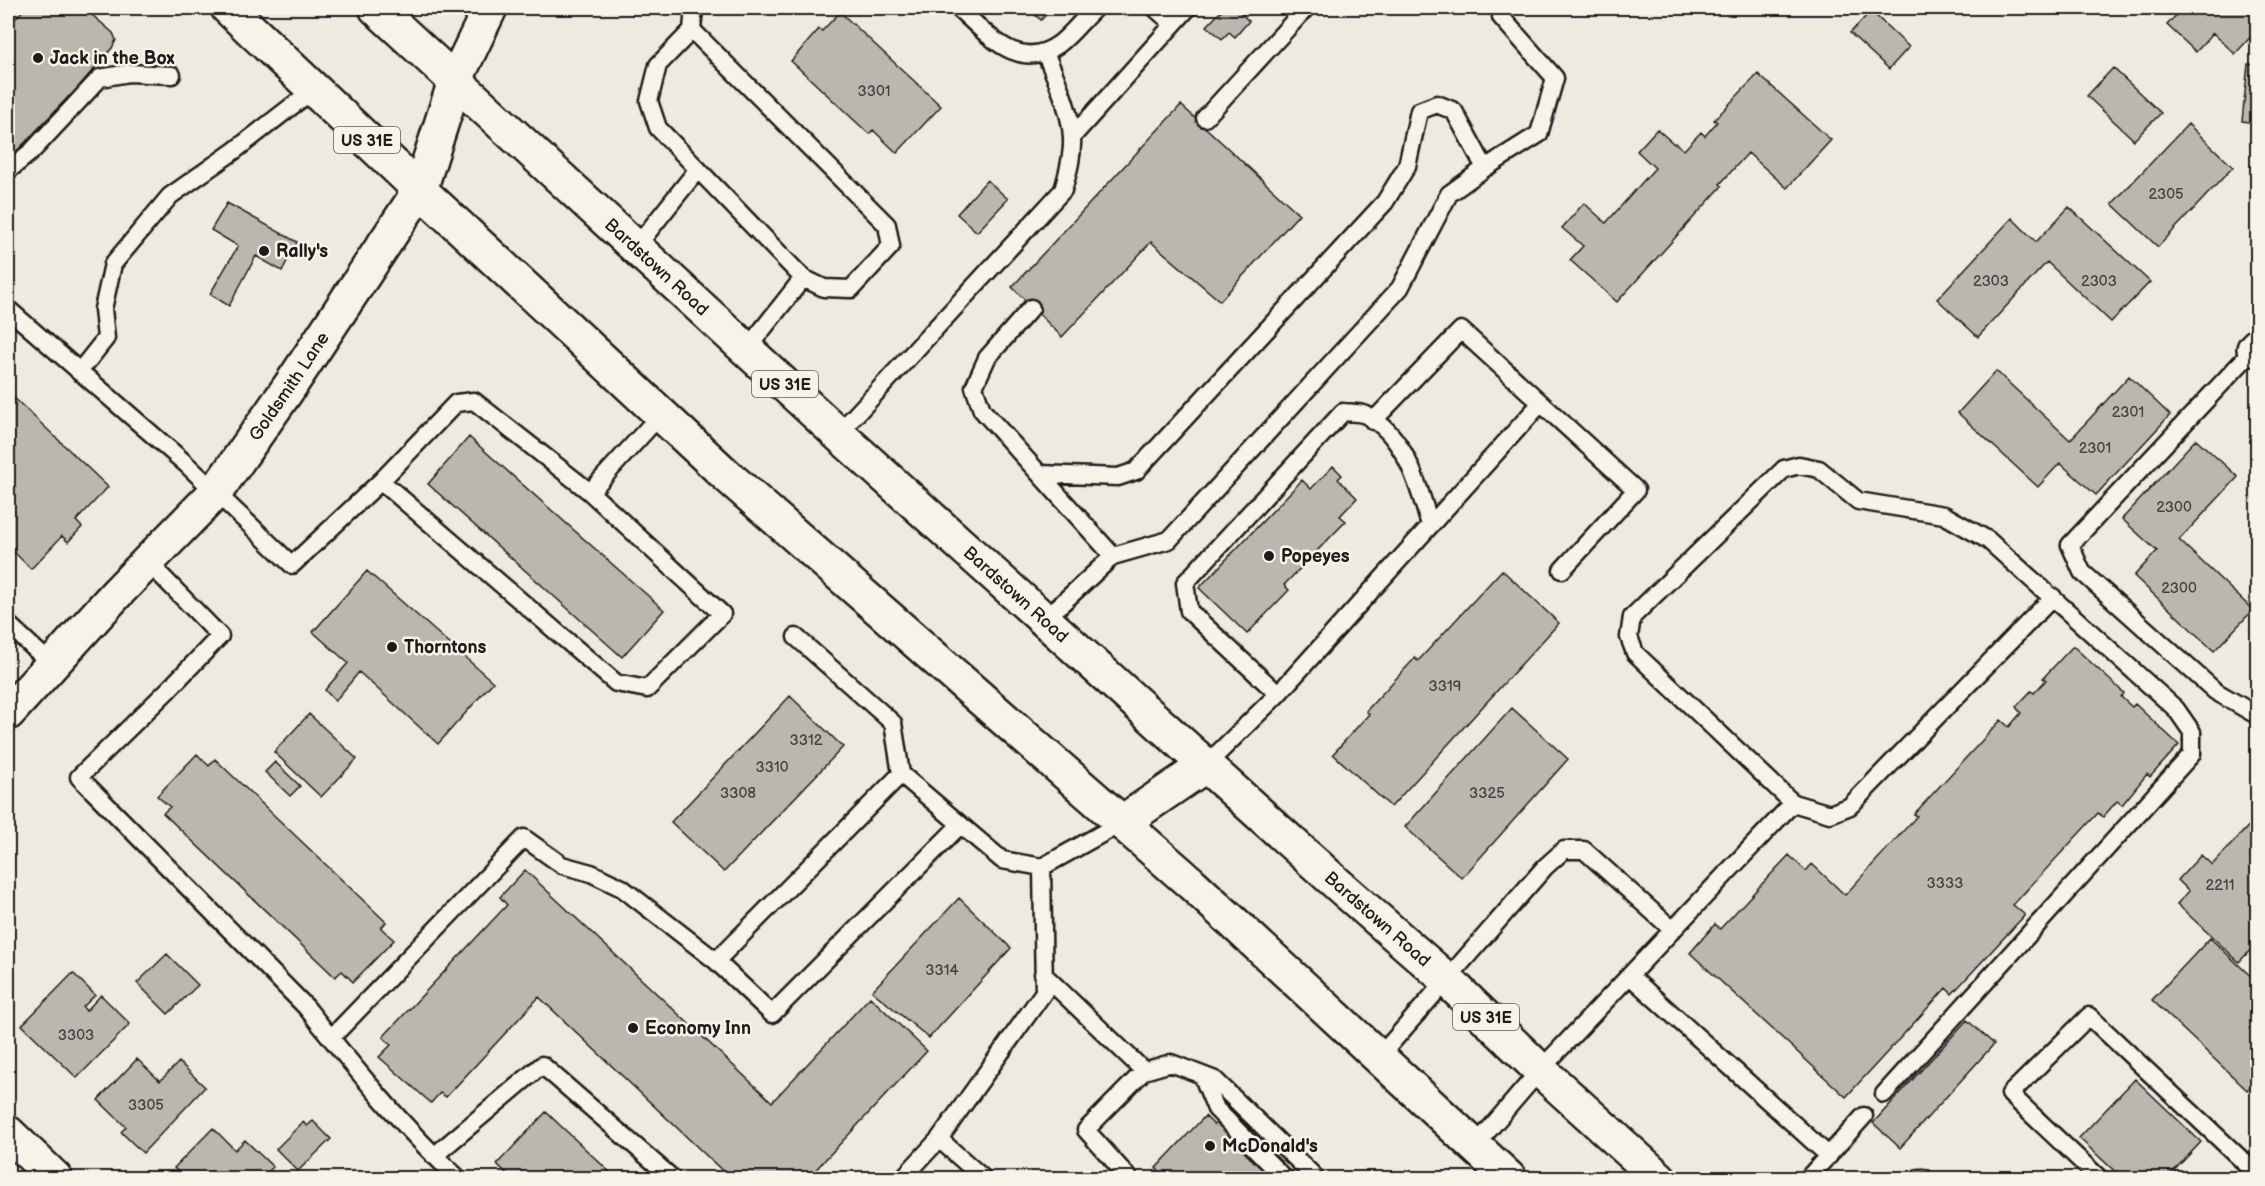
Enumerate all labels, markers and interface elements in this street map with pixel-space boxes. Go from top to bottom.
place label: Jack in the Box [50,48,175,69]
marker: Jack in the Box [31,51,45,65]
house number: 3301 [857,82,891,101]
road number: US 31E [334,127,400,153]
house number: 2305 [2148,185,2184,204]
street label: Bardstown Road [600,214,713,320]
place label: Rally's [276,241,328,262]
marker: Rally's [257,244,271,258]
house number: 2303 [1973,272,2009,291]
house number: 2303 [2081,272,2117,291]
street label: Goldsmith Lane [245,328,334,445]
road number: US 31E [752,371,818,397]
house number: 2301 [2112,403,2144,422]
house number: 2301 [2079,439,2111,458]
house number: 2300 [2156,498,2192,517]
street label: Bardstown Road [959,542,1072,647]
place label: Popeyes [1281,546,1350,567]
marker: Popeyes [1262,549,1276,563]
house number: 2300 [2161,579,2197,598]
place label: Thorntons [404,637,487,658]
marker: Thorntons [385,640,399,654]
house number: 3319 [1429,677,1461,696]
house number: 3312 [789,731,823,750]
house number: 3310 [755,758,789,777]
house number: 3308 [720,784,756,803]
house number: 3325 [1469,784,1505,803]
street label: Bardstown Road [1320,867,1434,971]
house number: 3333 [1927,874,1963,893]
house number: 2211 [2205,876,2235,895]
house number: 3314 [925,961,959,980]
road number: US 31E [1453,1004,1519,1030]
place label: Economy Inn [645,1018,751,1039]
marker: Economy Inn [626,1021,640,1035]
house number: 3303 [58,1026,94,1045]
house number: 3305 [128,1096,164,1115]
place label: McDonald's [1222,1136,1318,1157]
marker: McDonald's [1203,1139,1217,1153]

